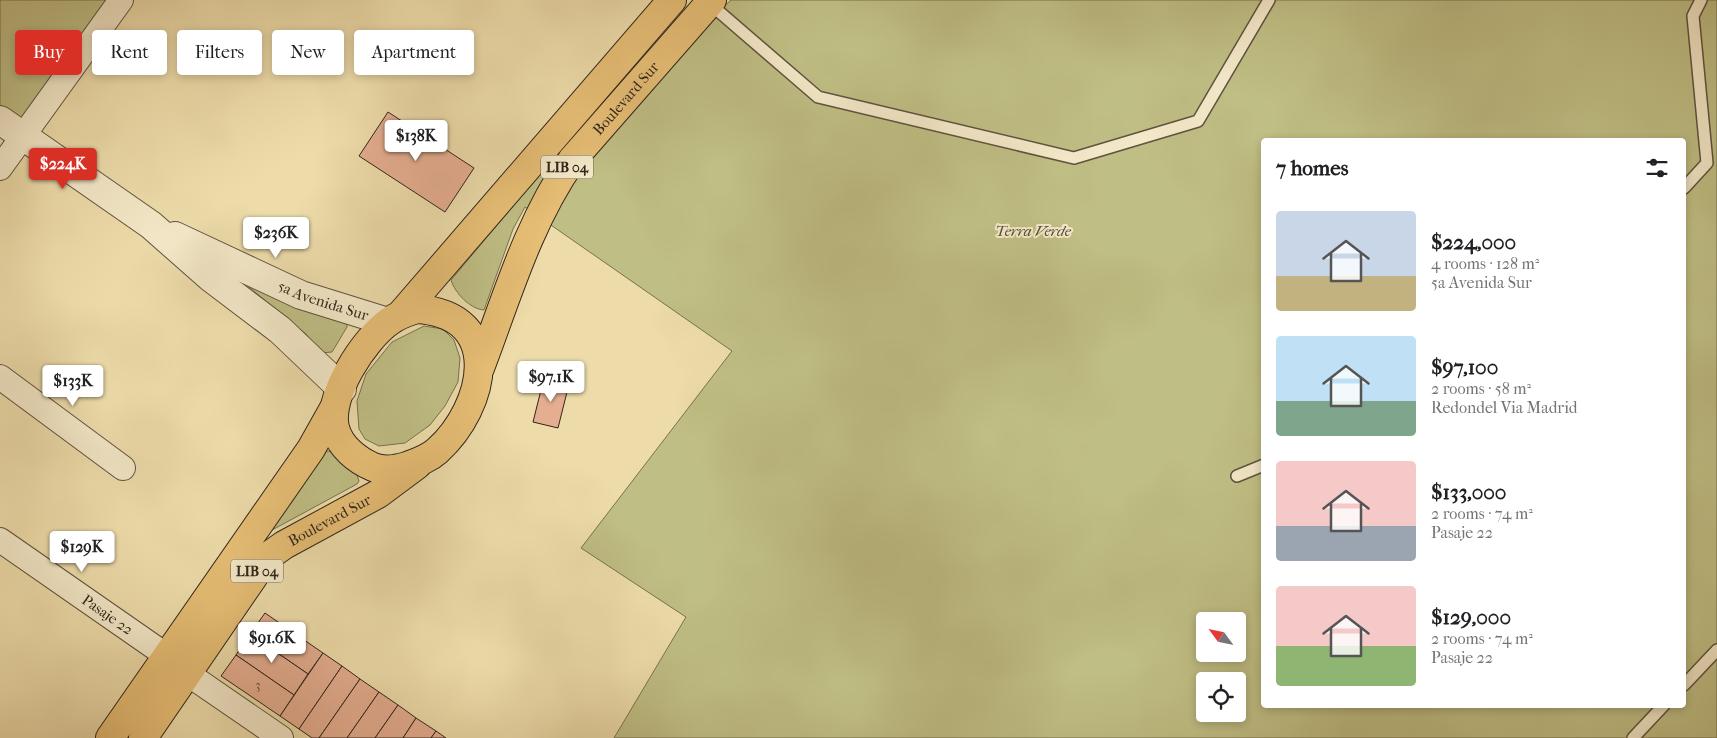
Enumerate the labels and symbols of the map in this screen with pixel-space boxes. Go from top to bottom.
street label: Boulevard Sur [589,58,663,139]
pin: $138K [381,120,451,162]
pin: $224K [28,148,98,190]
road number: LIB 04 [541,156,593,178]
pin: $236K [241,216,311,259]
park label: Terra Verde [995,222,1072,240]
street label: 5a Avenida Sur [275,276,371,325]
pin: $97.1K [510,360,592,403]
pin: $133K [38,364,108,407]
street label: Boulevard Sur [285,490,375,550]
pin: $129K [47,530,117,573]
road number: LIB 04 [231,560,283,582]
street label: Pasaje 22 [79,591,137,639]
north arrow [1196,612,1246,662]
pin: $91.6K [231,622,313,664]
house number: 3 [256,678,261,692]

